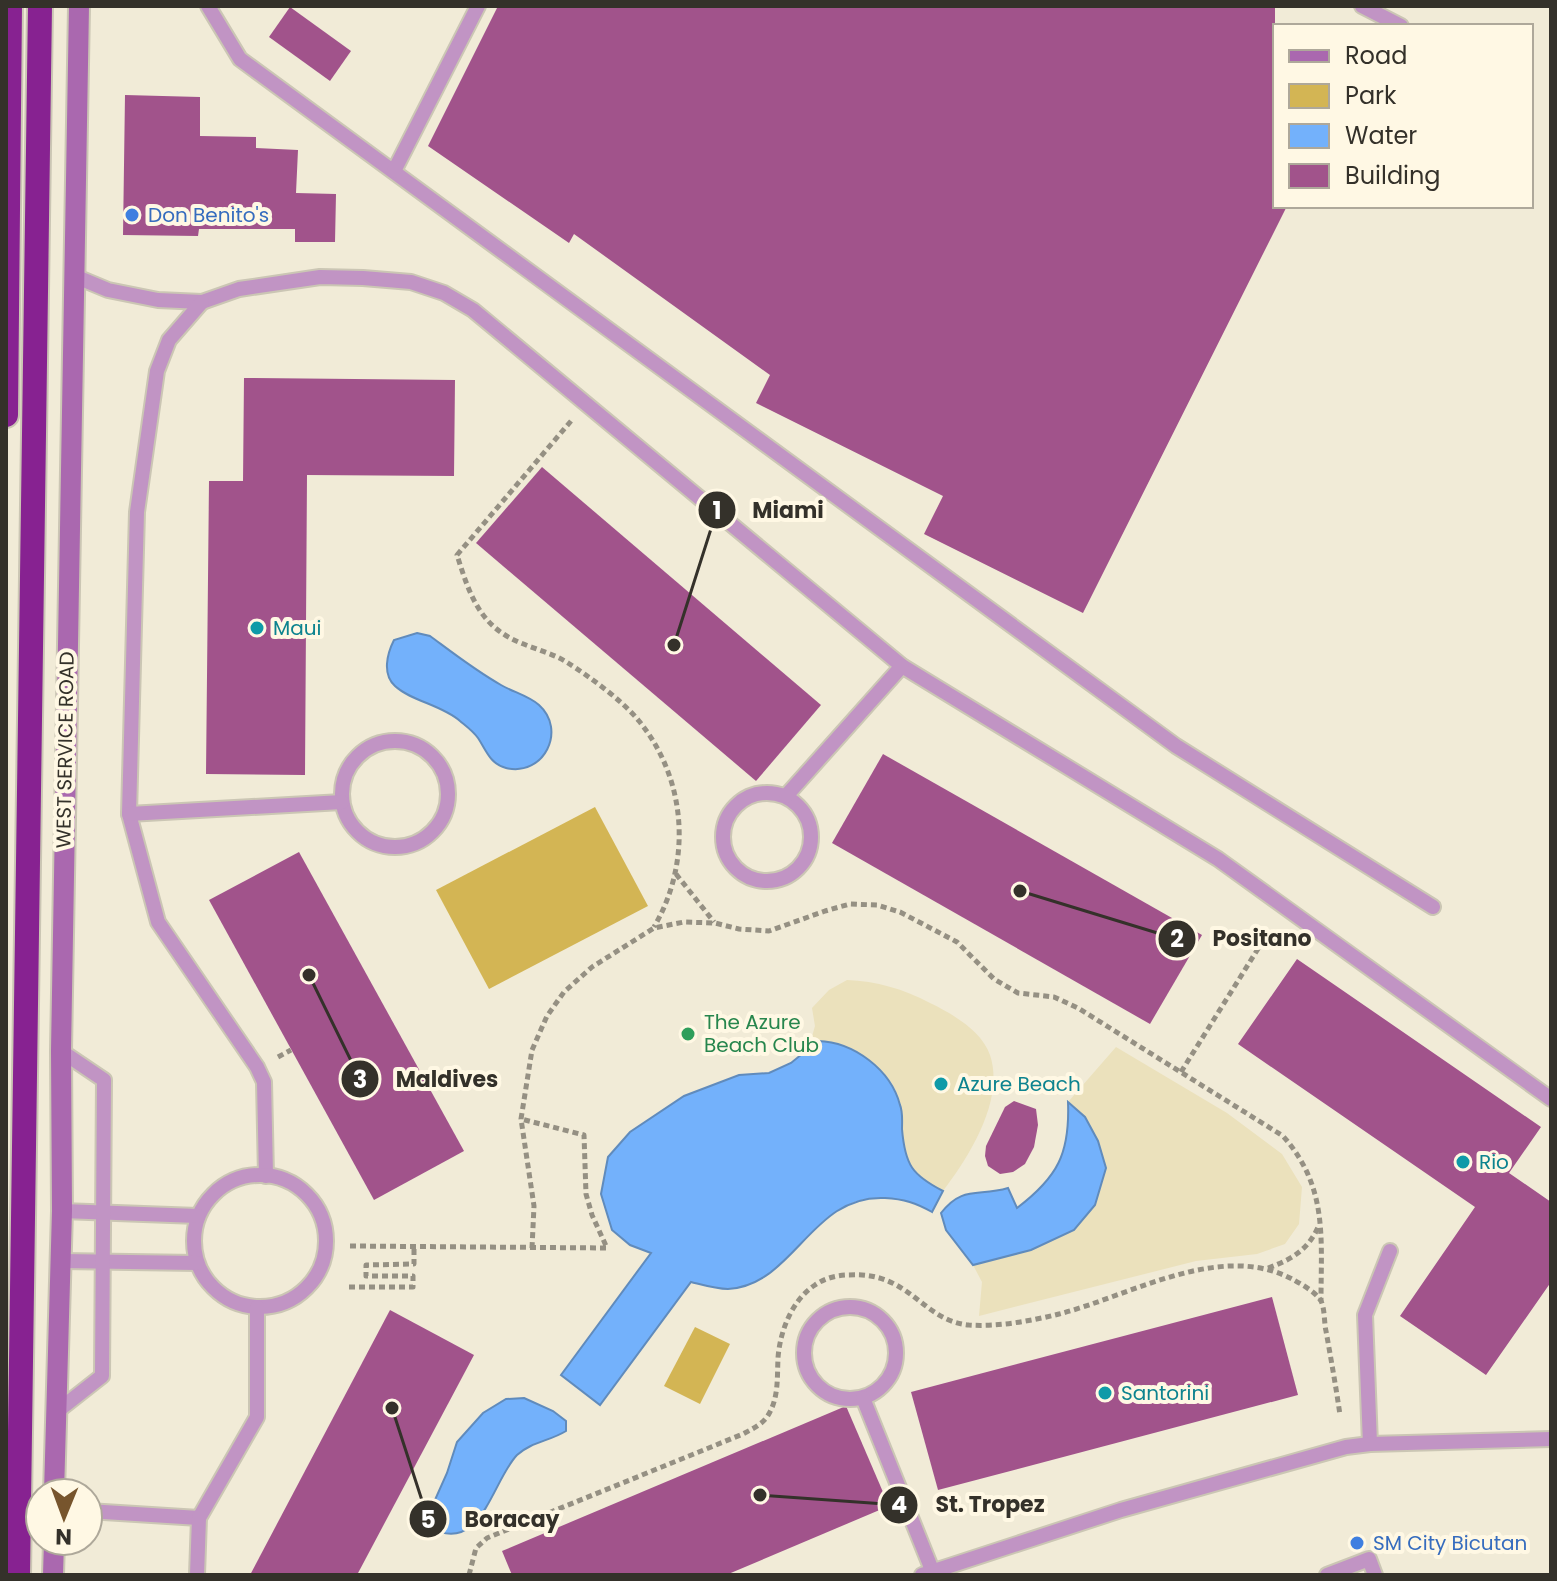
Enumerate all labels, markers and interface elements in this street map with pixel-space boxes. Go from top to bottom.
legend [1273,24,1533,208]
text: Road [1345,39,1407,72]
text: Park [1345,79,1397,112]
text: Water [1345,119,1417,152]
text: Building [1345,159,1441,192]
place label: Don Benito's [148,201,269,229]
marker: Don Benito's [123,206,141,224]
callout: Miami [697,487,840,533]
text: 1 [712,494,722,527]
text: Miami [752,495,824,526]
place label: Maui [273,614,321,642]
marker: Maui [248,619,266,637]
street label: WEST SERVICE ROAD [49,651,81,849]
callout: Positano [1157,916,1328,962]
text: 2 [1170,922,1184,955]
text: Positano [1212,923,1312,954]
place label: The Azure Beach Club [704,1008,819,1059]
marker: The Azure Beach Club [679,1025,697,1043]
callout: Maldives [340,1056,515,1102]
text: 3 [353,1063,367,1096]
text: Maldives [396,1064,498,1095]
place label: Azure Beach [957,1070,1081,1098]
marker: Azure Beach [932,1075,950,1093]
place label: Rio [1479,1148,1509,1176]
marker: Rio [1454,1153,1472,1171]
place label: Santorini [1121,1379,1209,1407]
marker: Santorini [1096,1384,1114,1402]
north arrow [24,1477,104,1557]
callout: St. Tropez [879,1482,1060,1528]
text: 4 [891,1488,907,1521]
text: St. Tropez [935,1489,1045,1520]
callout: Boracay [408,1496,575,1542]
text: 5 [420,1503,436,1536]
text: Boracay [464,1504,560,1535]
text: N [55,1521,72,1552]
place label: SM City Bicutan [1373,1529,1527,1557]
marker: SM City Bicutan [1348,1534,1366,1552]

